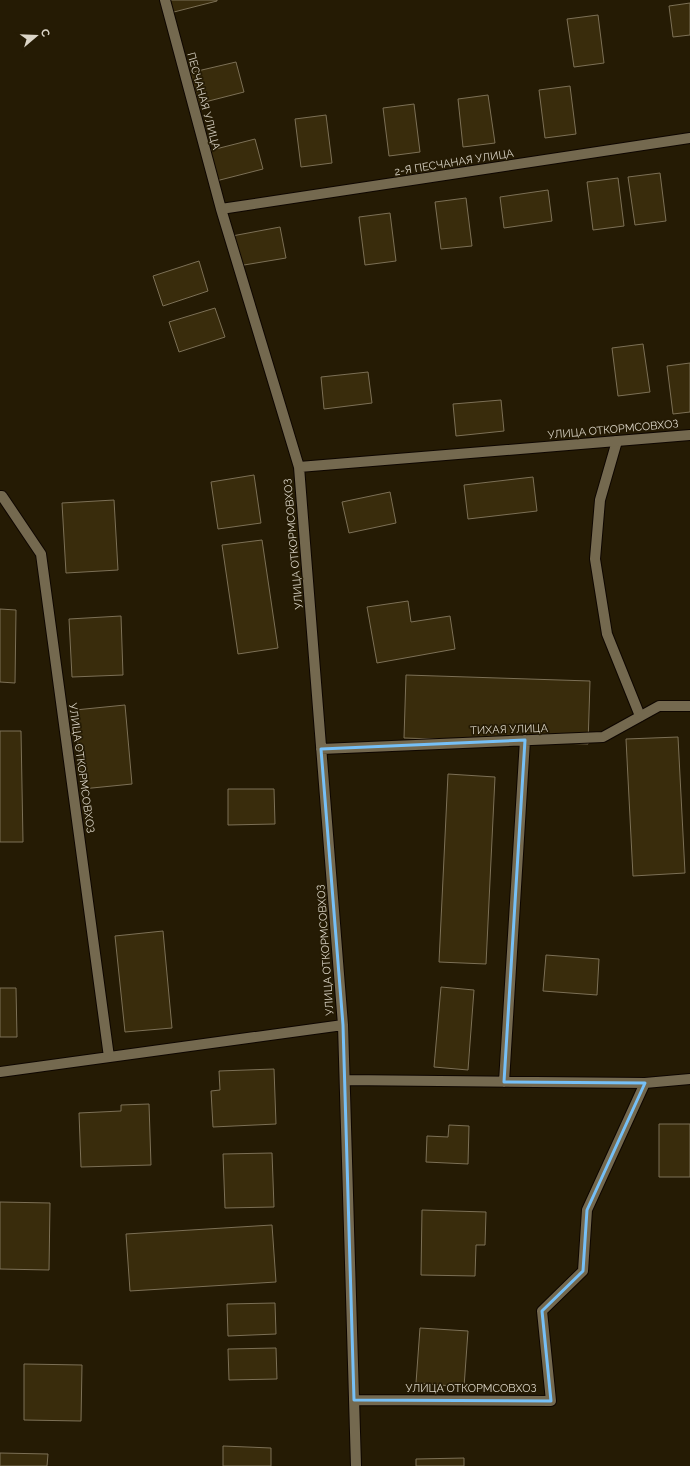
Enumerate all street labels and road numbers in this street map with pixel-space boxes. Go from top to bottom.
street label: ПЕСЧАНАЯ УЛИЦА [184,51,223,152]
street label: 2-Я ПЕСЧАНАЯ УЛИЦА [393,147,515,178]
street label: УЛИЦА ОТКОРМСОВХОЗ [547,417,679,442]
street label: УЛИЦА ОТКОРМСОВХОЗ [281,478,306,610]
street label: УЛИЦА ОТКОРМСОВХОЗ [66,702,97,834]
street label: ТИХАЯ УЛИЦА [470,722,549,737]
street label: УЛИЦА ОТКОРМСОВХОЗ [314,884,337,1016]
street label: УЛИЦА ОТКОРМСОВХОЗ [405,1382,537,1395]

